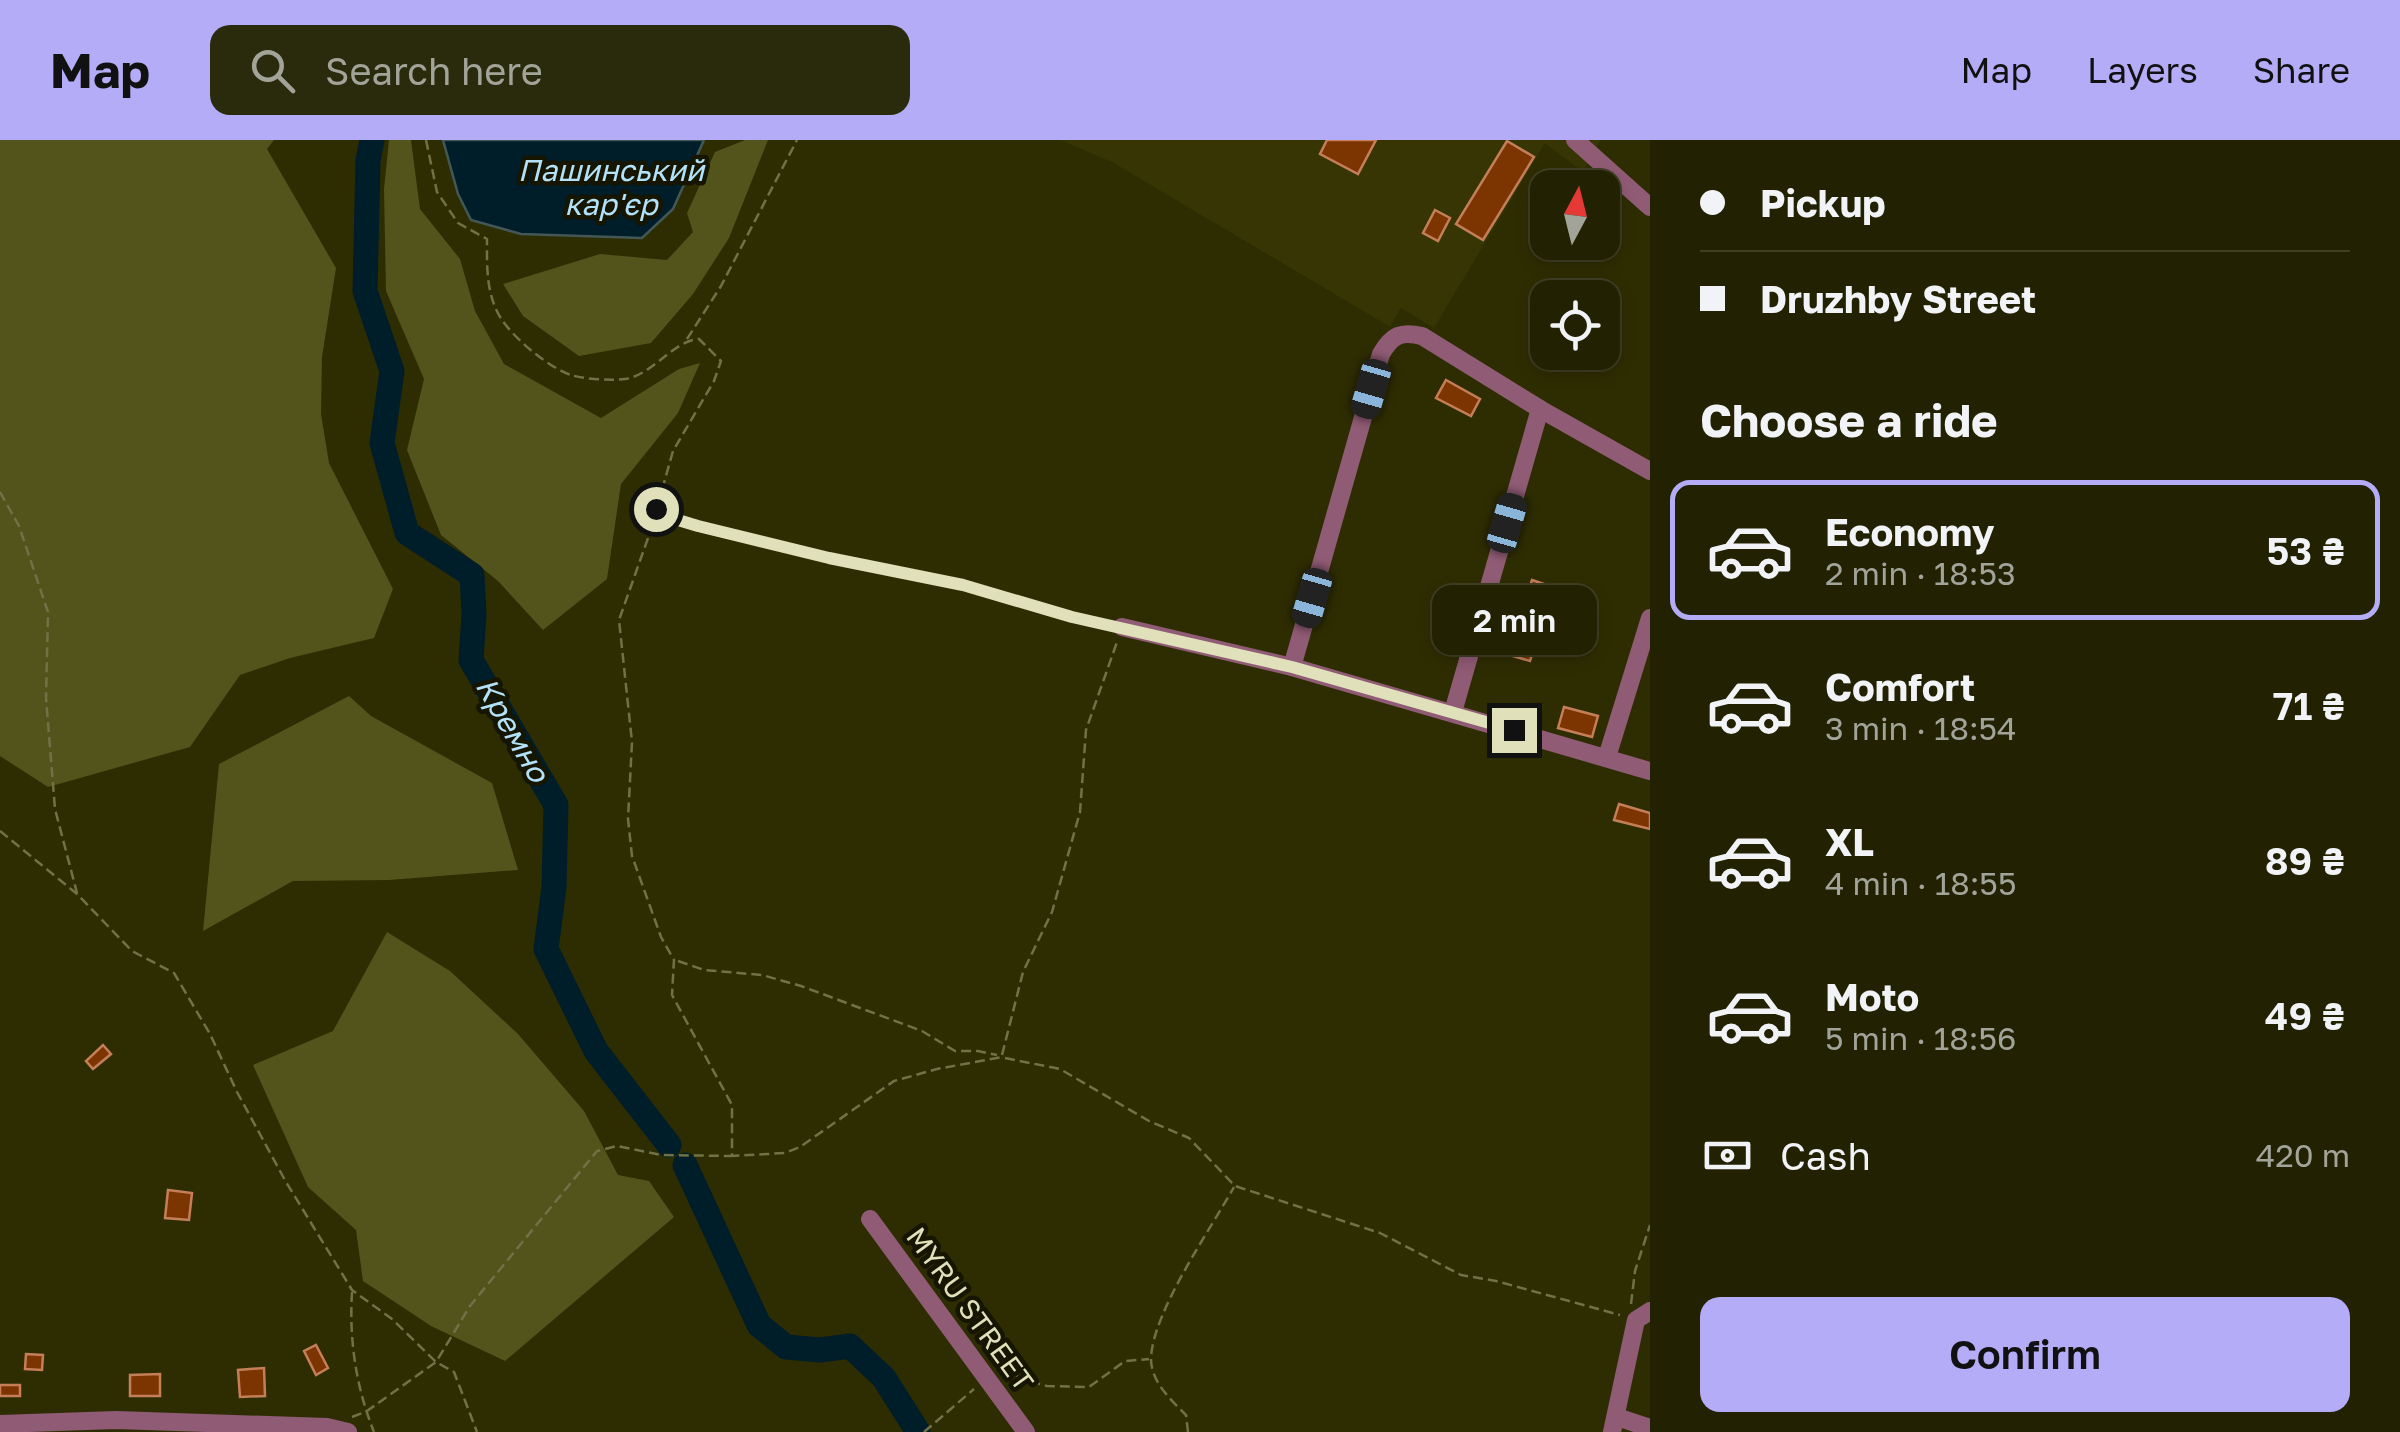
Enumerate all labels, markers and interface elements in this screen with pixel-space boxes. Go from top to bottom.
search box [210,25,910,115]
text: Map [50,41,150,99]
icon: search [245,43,300,98]
text: Search here [325,48,543,93]
text: Map [1961,49,2032,91]
text: Layers [2087,49,2198,91]
text: Share [2253,49,2350,91]
water label: Пашинський кар'єр [518,152,706,222]
north arrow [1530,170,1620,260]
map controls [1530,170,1620,370]
text: Pickup [1760,180,1886,225]
text: Druzhby Street [1760,276,2036,321]
button: locate [1530,280,1620,370]
car [1348,356,1394,422]
text: Choose a ride [1700,393,1998,447]
route start [634,487,679,532]
car [1484,490,1530,556]
icon: car [1705,505,1795,595]
text: Economy [1825,509,1994,554]
text: 53 ₴ [2267,528,2345,573]
text: 2 min · 18:53 [1825,554,2016,592]
car [1289,565,1335,631]
callout: 2 min [1432,585,1596,655]
text: 2 min [1473,601,1556,639]
icon: car [1705,660,1795,750]
text: Comfort [1825,664,1975,709]
water label: Кремно [469,671,558,790]
text: 71 ₴ [2273,683,2345,728]
route end [1492,708,1537,753]
text: 3 min · 18:54 [1825,709,2017,747]
icon: car [1705,815,1795,905]
text: XL [1825,819,1874,864]
text: 89 ₴ [2265,838,2345,883]
text: 4 min · 18:55 [1825,864,2016,902]
icon: car [1705,970,1795,1060]
text: Moto [1825,974,1919,1019]
text: 49 ₴ [2265,993,2345,1038]
text: 5 min · 18:56 [1825,1019,2016,1057]
icon: cash [1700,1128,1755,1183]
text: Cash [1780,1133,1871,1178]
text: 420 m [2256,1136,2350,1174]
street label: MYRU STREET [900,1221,1041,1397]
button: Confirm [1700,1297,2350,1412]

